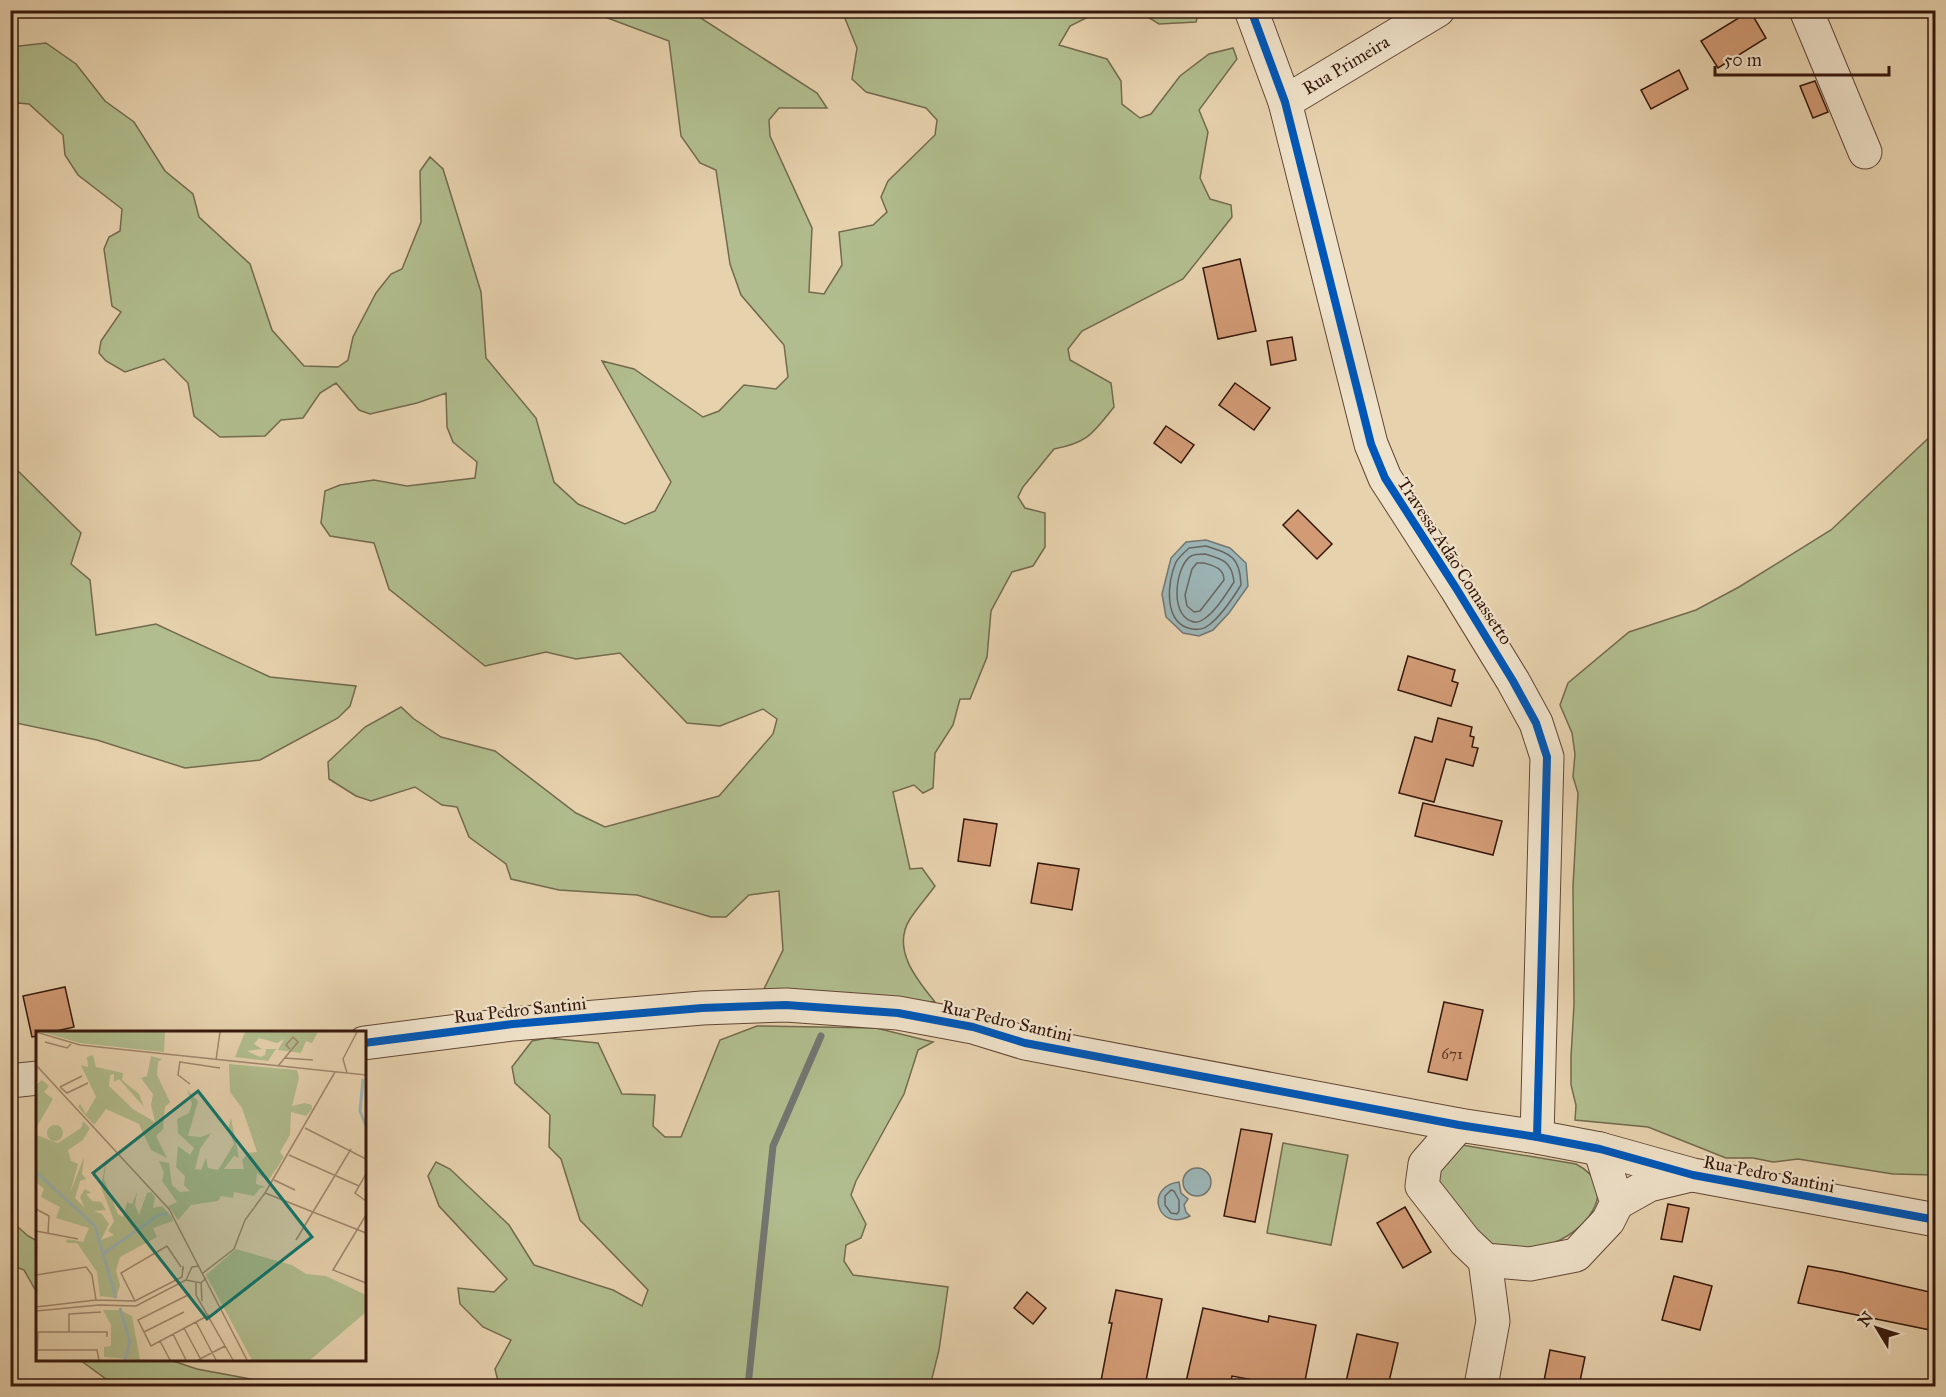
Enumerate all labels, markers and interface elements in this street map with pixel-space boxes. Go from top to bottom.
street label: Rua Primeira [1299,30,1394,99]
scale bar [1715,39,1889,77]
text: 50 m [1724,49,1762,71]
street label: Travessa Adão Comassetto [1393,473,1517,649]
street label: Rua Pedro Santini [453,992,587,1028]
street label: Rua Pedro Santini [940,995,1074,1047]
inset map [36,1031,366,1361]
house number: 671 [1441,1045,1463,1063]
street label: Rua Pedro Santini [1701,1150,1837,1198]
north arrow [1847,1298,1907,1358]
text: N [1854,1308,1877,1330]

